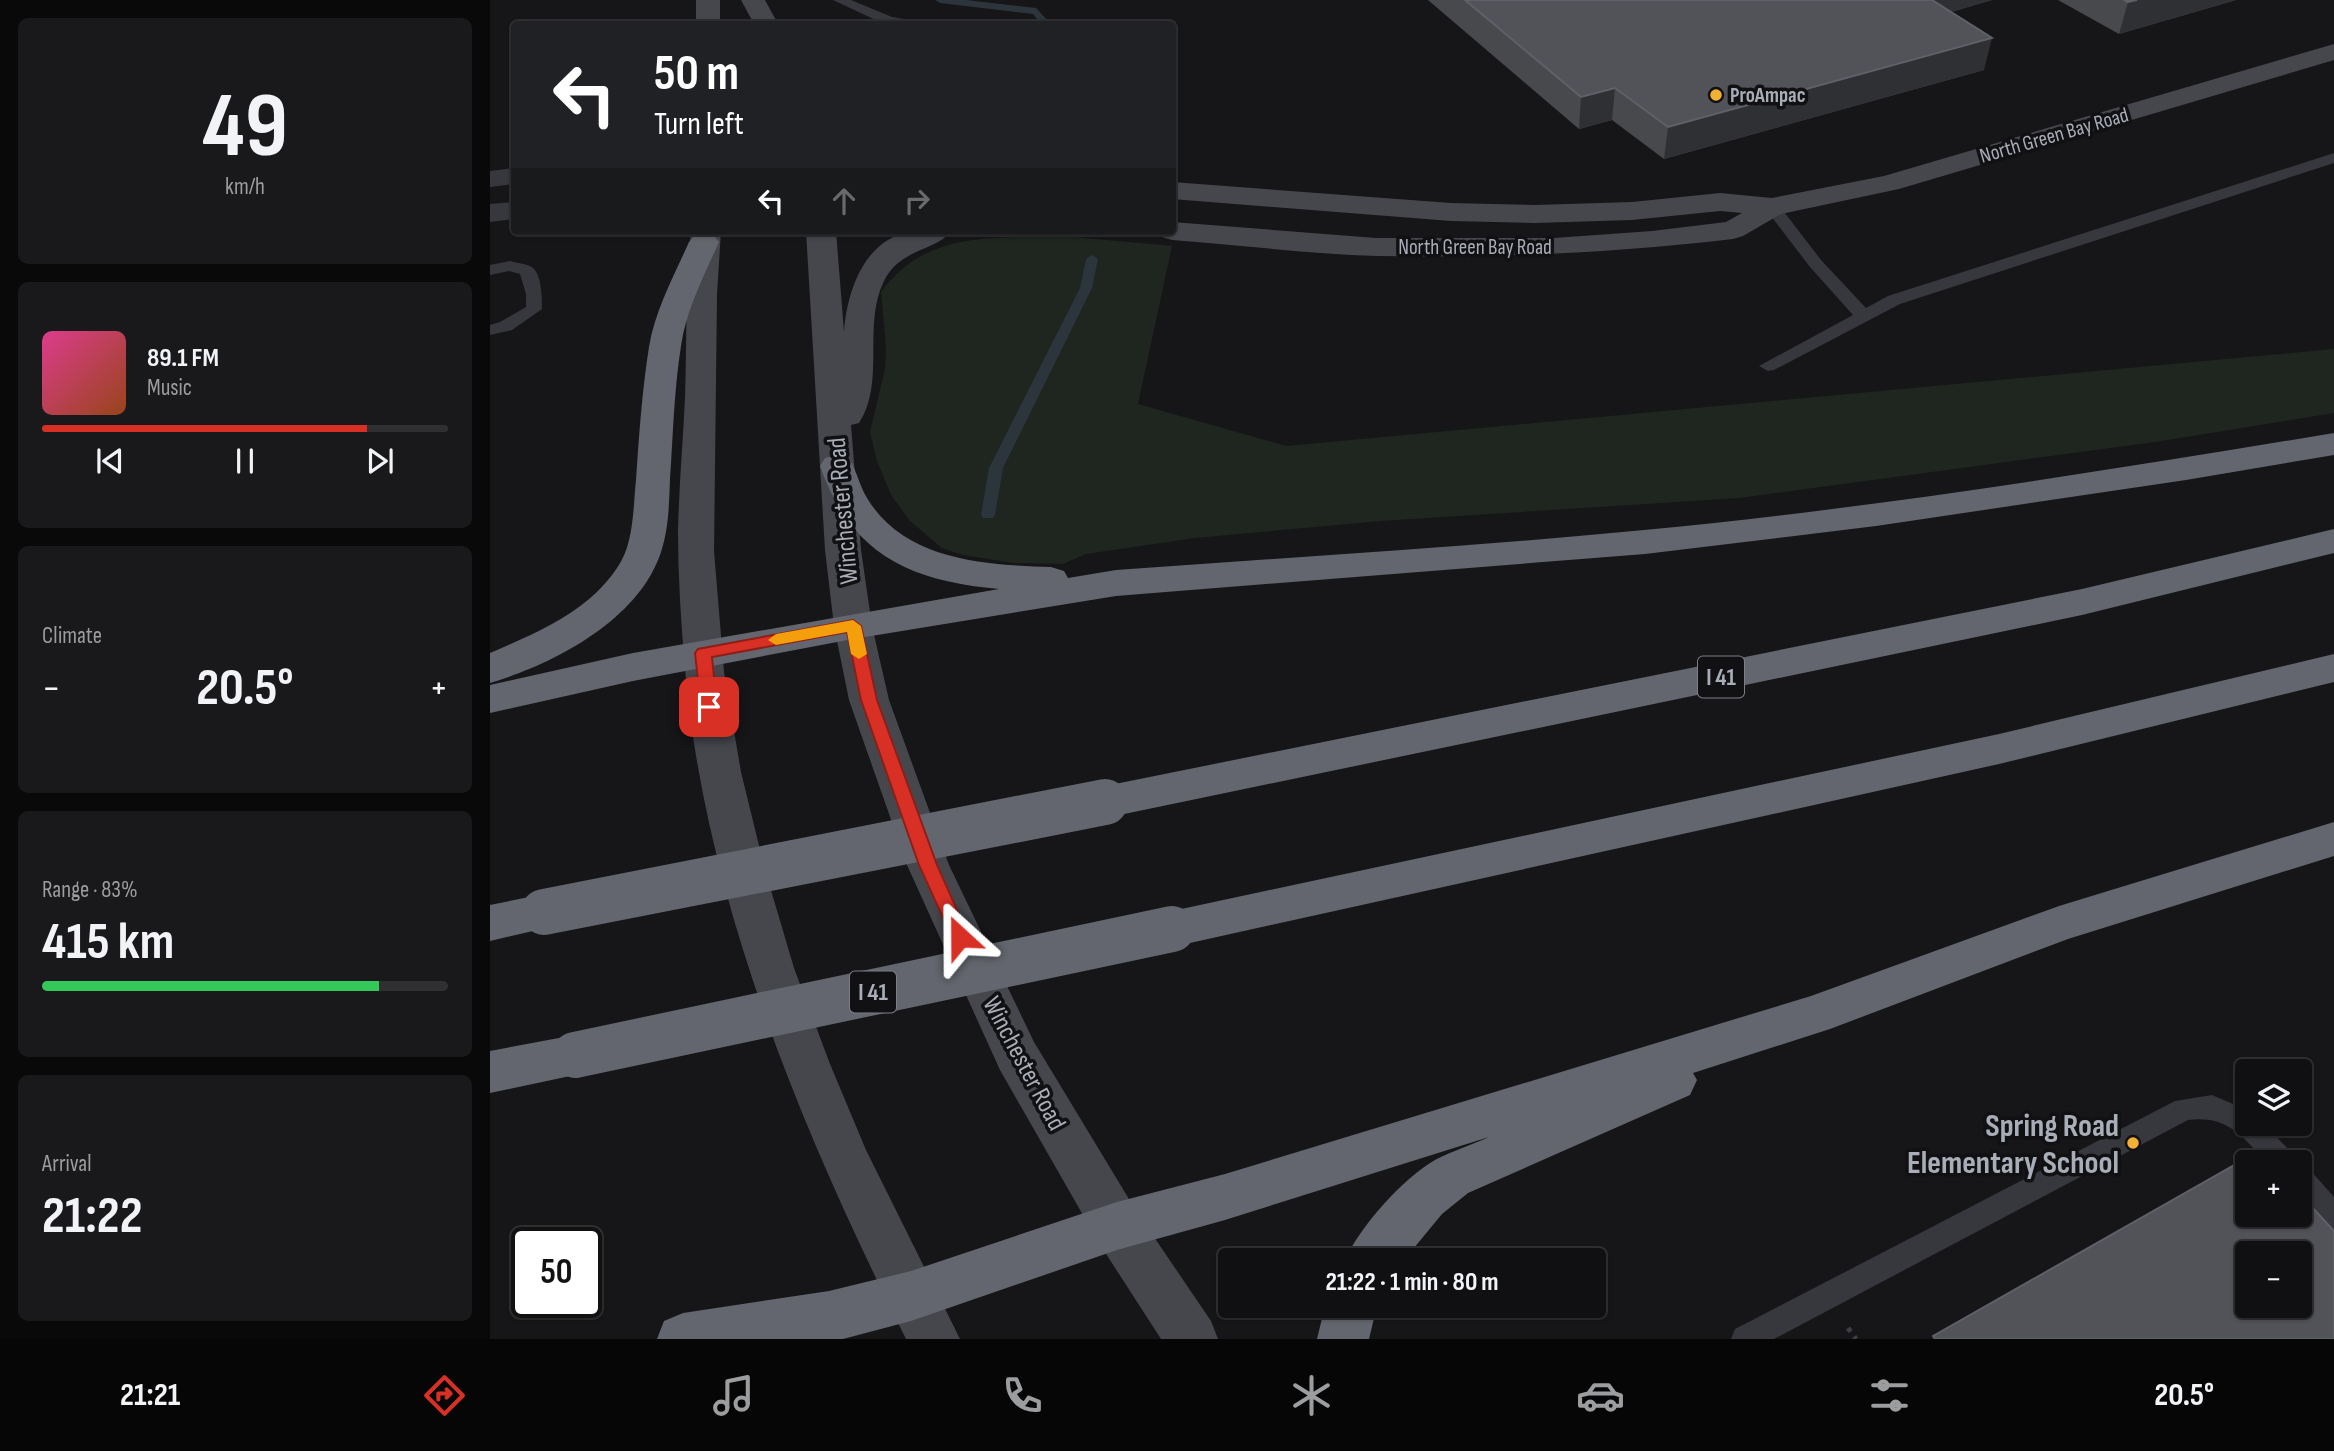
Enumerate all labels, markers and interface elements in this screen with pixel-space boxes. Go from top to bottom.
text: 50 m [654,45,739,104]
icon: left [539,49,630,140]
text: 49 [202,73,288,182]
place label: ProAmpac [1730,83,1806,108]
marker: ProAmpac [1708,87,1724,103]
street label: North Green Bay Road [1977,102,2131,169]
text: Turn left [654,105,744,144]
text: km/h [225,173,265,201]
icon: left [752,182,790,220]
icon: ahead [825,182,863,220]
icon: right [898,182,936,220]
street label: North Green Bay Road [1398,235,1552,260]
text: 89.1 FM [147,343,219,374]
text: Music [147,374,192,402]
street label: Winchester Road [822,436,865,586]
icon: previous [91,442,129,480]
icon: pause [226,442,264,480]
icon: next [361,442,399,480]
text: Climate [42,622,102,650]
road number: I 41 [1698,656,1744,698]
text: 20.5° [196,657,294,720]
text: − [42,666,61,711]
text: + [429,666,448,711]
pin [679,677,739,737]
icon: arrive [690,688,728,726]
text: Range · 83% [42,876,138,904]
position arrow [923,900,997,974]
text: 415 km [42,911,174,974]
road number: I 41 [850,972,896,1012]
street label: Winchester Road [975,991,1072,1136]
map controls [2235,1059,2312,1318]
button: layers [2235,1059,2312,1136]
place label: Spring Road Elementary School [1907,1107,2119,1183]
marker: Spring Road Elementary School [2125,1135,2141,1151]
text: Arrival [42,1150,91,1178]
button: + [2235,1150,2312,1227]
text: 21:22 [42,1185,142,1248]
speed limit sign: 50 [511,1227,602,1318]
button: − [2235,1241,2312,1318]
text: 21:22 · 1 min · 80 m [1325,1267,1499,1298]
icon: directions [420,1371,469,1420]
icon: music [709,1371,758,1420]
icon: phone [998,1371,1047,1420]
icon: climate [1287,1371,1336,1420]
icon: car [1576,1371,1625,1420]
icon: filters [1865,1371,1914,1420]
text: 21:21 [120,1376,180,1415]
text: 20.5° [2154,1376,2214,1415]

